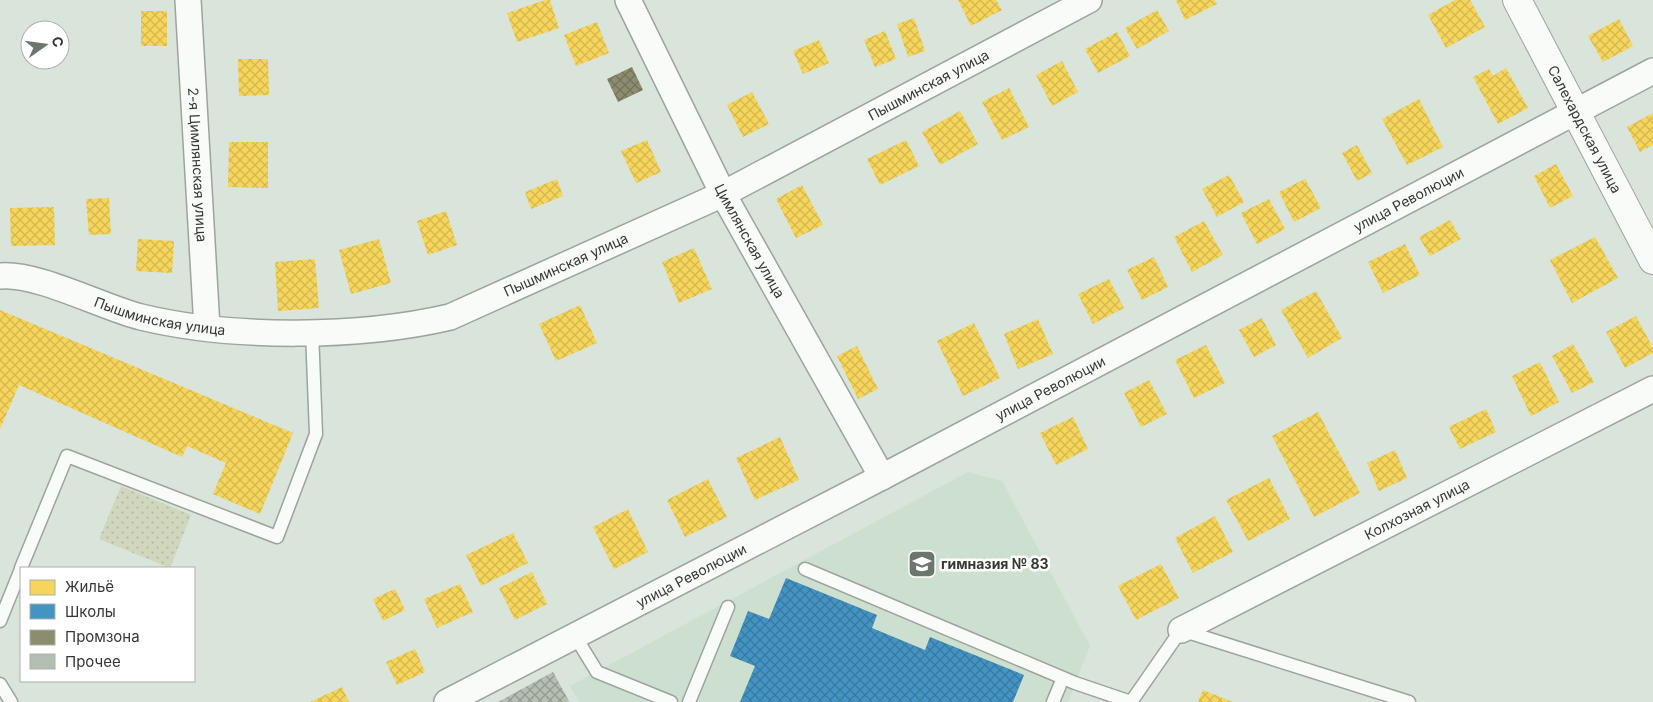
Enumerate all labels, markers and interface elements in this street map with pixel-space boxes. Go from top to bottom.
north arrow [20,20,70,70]
text: С [49,35,68,49]
street label: Пышминская улица [865,46,992,124]
street label: Салехардская улица [1545,62,1626,196]
street label: 2-я Цимлянская улица [185,87,211,243]
street label: улица Революции [1351,163,1466,235]
street label: Цимлянская улица [711,181,789,301]
street label: Пышминская улица [501,229,630,300]
street label: Пышминская улица [92,293,226,338]
street label: улица Революции [992,352,1108,424]
street label: Колхозная улица [1361,475,1472,543]
street label: улица Революции [633,540,749,611]
school or university icon: гимназия № 83 [907,549,937,579]
place label: гимназия № 83 [941,555,1049,572]
legend [20,567,195,682]
text: Жильё [65,577,114,596]
text: Школы [65,602,116,621]
text: Промзона [65,627,140,646]
text: Прочее [65,652,121,671]

